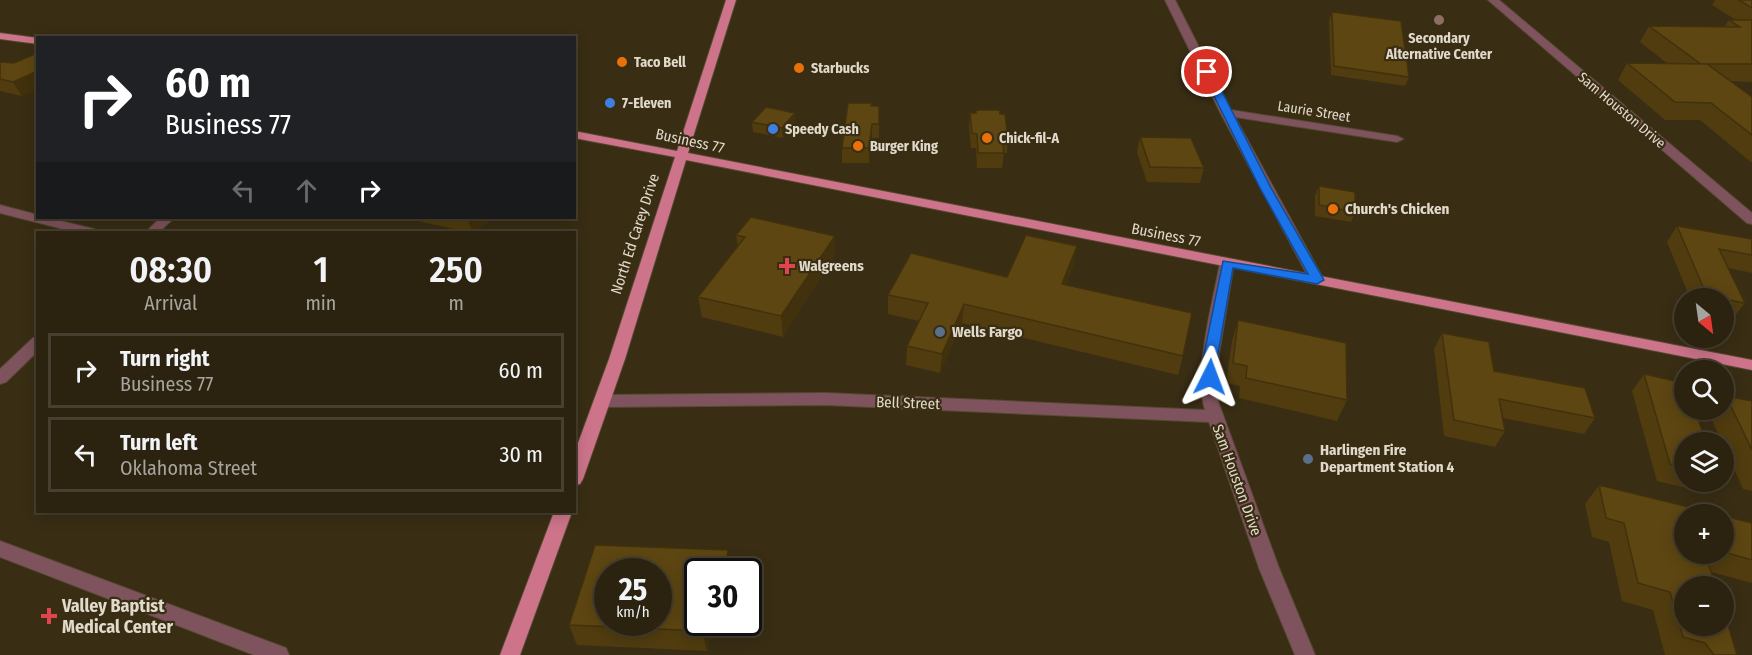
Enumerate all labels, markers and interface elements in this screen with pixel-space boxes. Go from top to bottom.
marker: Secondary Alternative Center [1432,13,1446,27]
place label: Secondary Alternative Center [1385,30,1493,63]
pin [1181,46,1232,97]
place label: Taco Bell [634,54,686,71]
marker: Taco Bell [615,55,629,69]
icon: arrive [1190,55,1223,88]
text: 60 m [165,58,251,108]
icon: right [66,60,144,138]
place label: Starbucks [811,60,869,77]
marker: Starbucks [792,61,806,75]
street label: Sam Houston Drive [1574,69,1669,152]
place label: 7-Eleven [622,95,671,112]
marker: 7-Eleven [603,96,617,110]
street label: Laurie Street [1276,97,1352,126]
text: Business 77 [165,109,291,141]
place label: Speedy Cash [785,121,859,138]
marker: Speedy Cash [766,122,780,136]
street label: Business 77 [654,125,726,157]
place label: Chick-fil-A [999,130,1059,147]
marker: Chick-fil-A [980,131,994,145]
place label: Burger King [870,138,938,155]
marker: Burger King [851,139,865,153]
street label: North Ed Carey Drive [607,171,663,297]
icon: left [227,174,260,207]
icon: ahead [290,174,323,207]
icon: right [353,174,386,207]
place label: Church's Chicken [1345,200,1450,218]
marker: Church's Chicken [1326,202,1340,216]
street label: Business 77 [1130,219,1202,251]
text: 08:30 [129,248,212,292]
text: 1 [313,248,328,292]
text: 250 [430,248,483,292]
place label: Walgreens [799,257,864,275]
marker: Walgreens [780,259,794,273]
north arrow [1674,288,1734,348]
map controls [1674,288,1734,636]
text: Arrival [144,291,197,315]
text: min [305,291,336,315]
text: m [448,291,464,315]
place label: Wells Fargo [952,323,1023,341]
marker: Wells Fargo [933,325,947,339]
text: Turn right [120,345,209,372]
position arrow [1178,345,1242,409]
icon: right [69,354,102,387]
text: 60 m [499,357,543,384]
button: search [1674,360,1734,420]
text: Business 77 [120,372,213,396]
street label: Bell Street [876,393,940,413]
street label: Sam Houston Drive [1209,422,1265,538]
text: Turn left [120,429,198,456]
button: layers [1674,432,1734,492]
icon: left [69,438,102,471]
text: 30 m [500,441,543,468]
place label: Harlingen Fire Department Station 4 [1320,441,1455,476]
marker: Harlingen Fire Department Station 4 [1301,452,1315,466]
text: Oklahoma Street [120,456,257,480]
button: + [1674,504,1734,564]
speed limit sign: 30 [684,558,762,636]
text: 25 [619,572,647,608]
button: − [1674,576,1734,636]
place label: Valley Baptist Medical Center [61,595,173,638]
text: km/h [616,603,650,621]
marker: Valley Baptist Medical Center [40,607,58,625]

